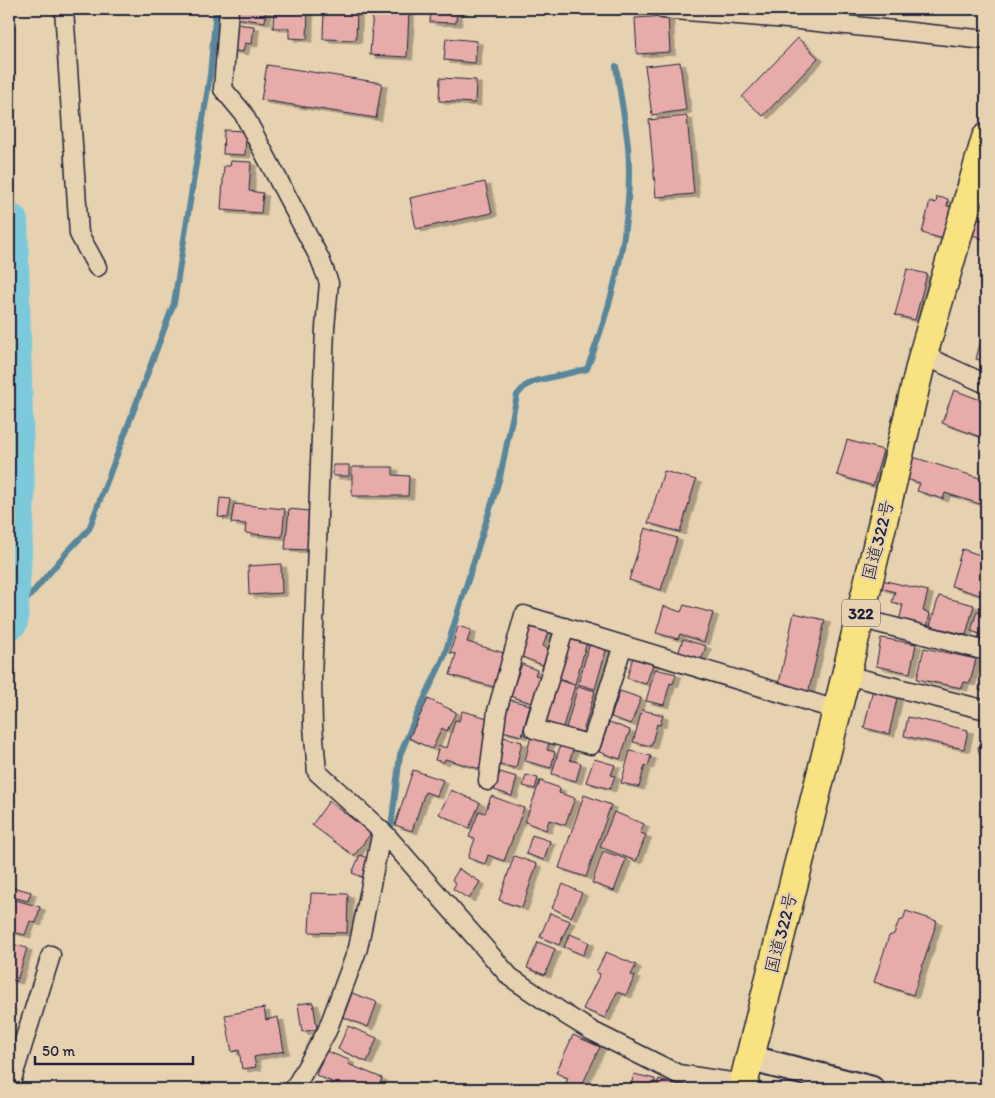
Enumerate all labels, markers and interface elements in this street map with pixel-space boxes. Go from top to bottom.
street label: 国道322号 [857,497,899,583]
road number: 322 [842,600,880,626]
street label: 国道322号 [760,890,802,976]
scale bar [35,1033,192,1065]
text: 50 m [42,1042,75,1060]

